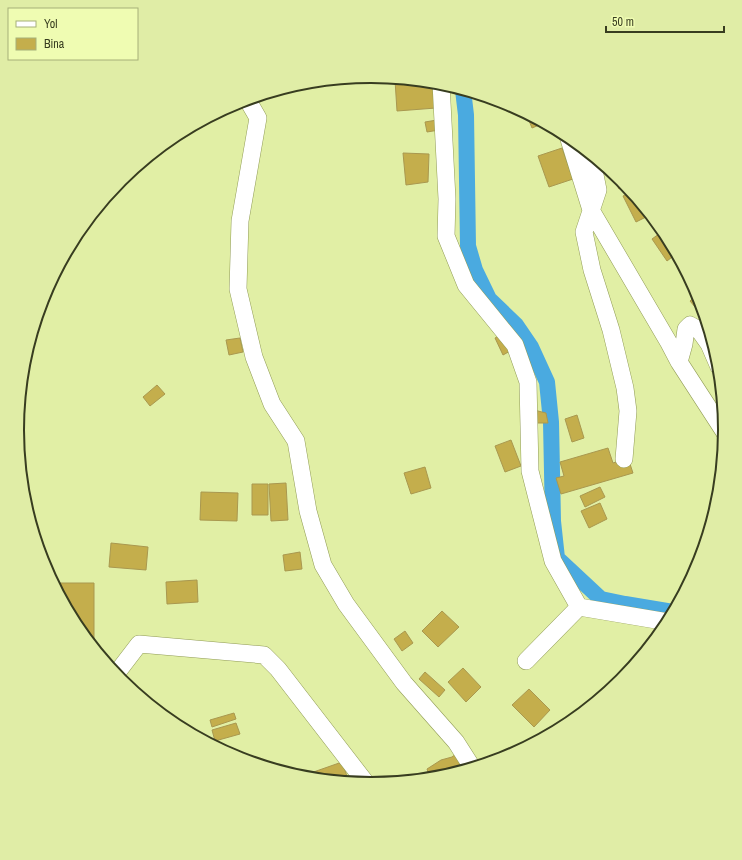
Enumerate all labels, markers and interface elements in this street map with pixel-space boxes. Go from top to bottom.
legend [8,8,138,60]
scale bar [606,8,724,34]
text: 50 m [612,14,634,30]
text: Yol [44,16,57,32]
text: Bina [44,36,65,52]

